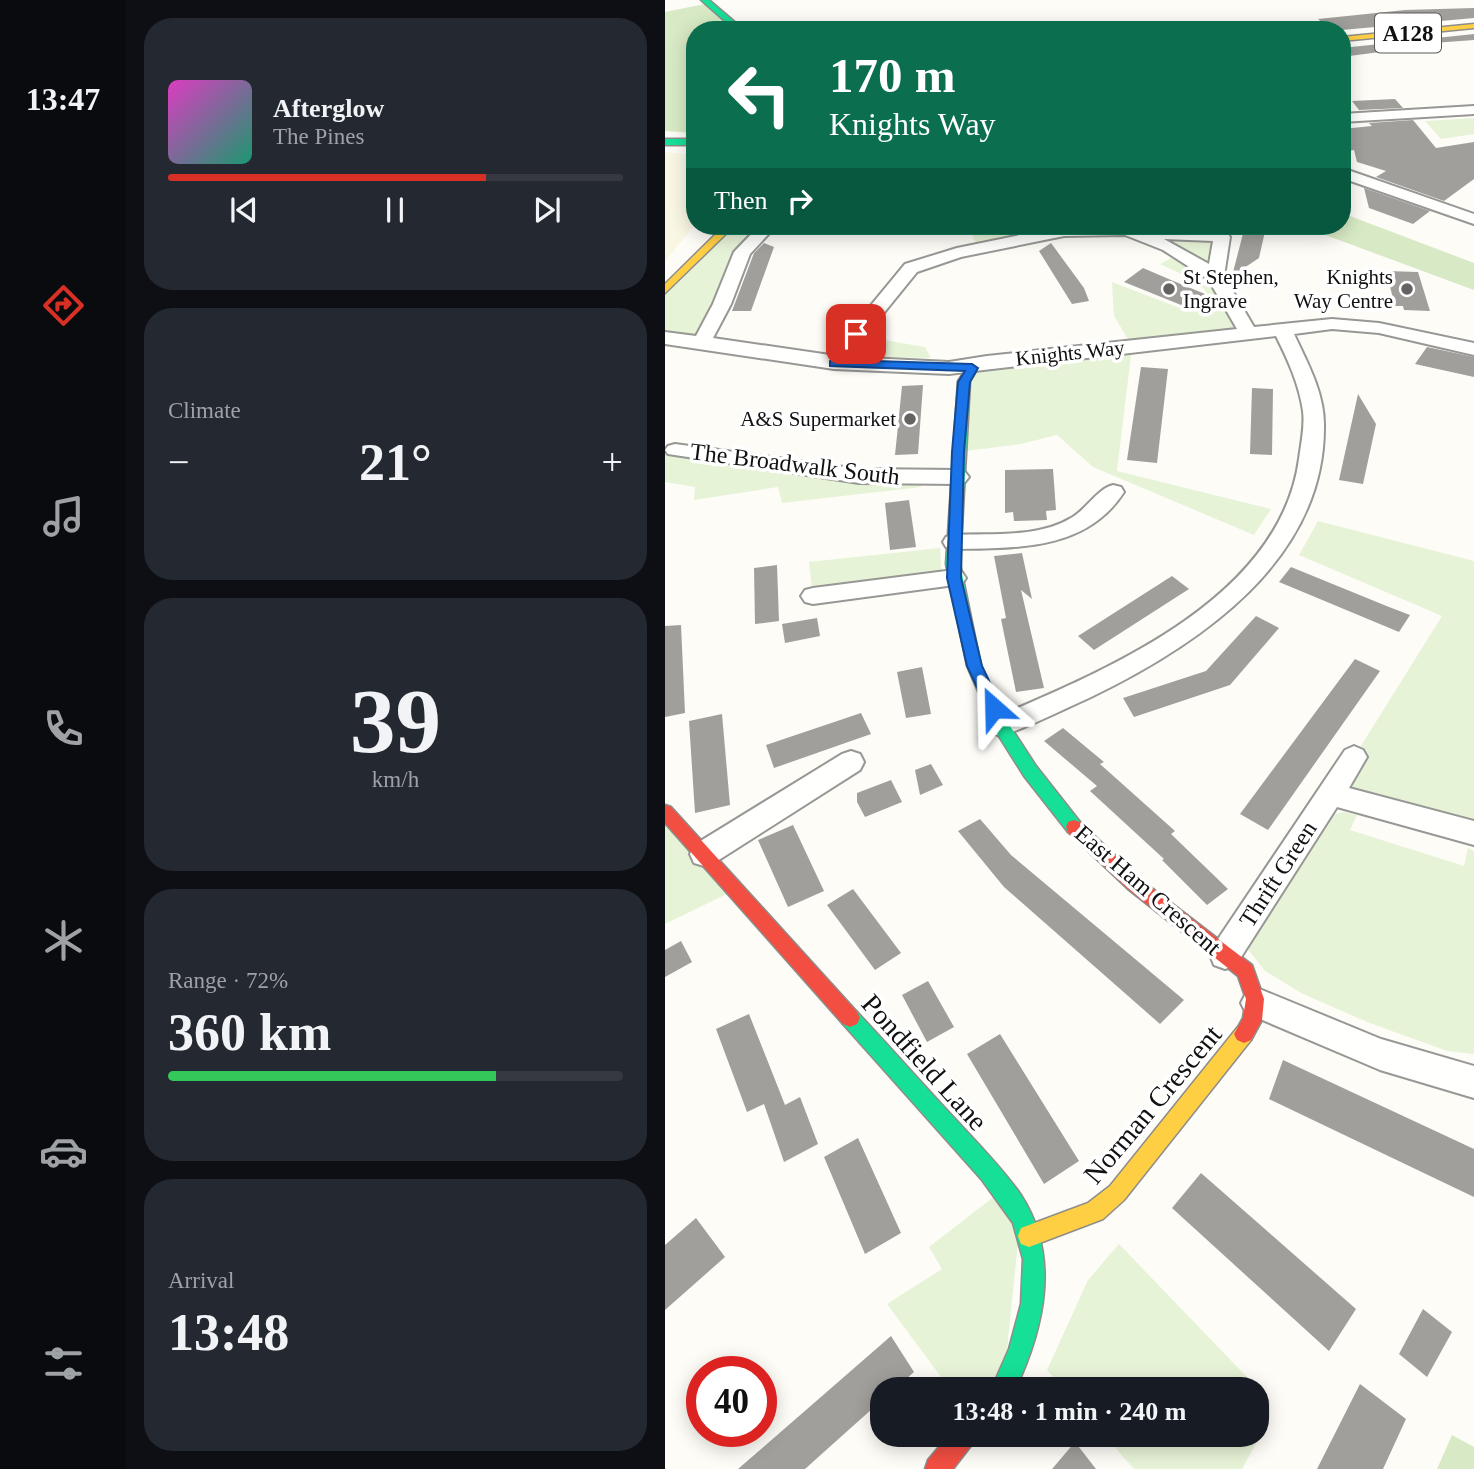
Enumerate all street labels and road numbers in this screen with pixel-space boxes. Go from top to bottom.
road number: A128 [1375,14,1441,52]
street label: Knights Way [1014,335,1126,371]
street label: The Broadwalk South [689,438,901,490]
street label: Thrift Green [1234,816,1322,932]
street label: East Ham Crescent [1070,820,1226,960]
street label: Pondfield Lane [856,988,994,1137]
street label: Norman Crescent [1077,1019,1228,1190]

